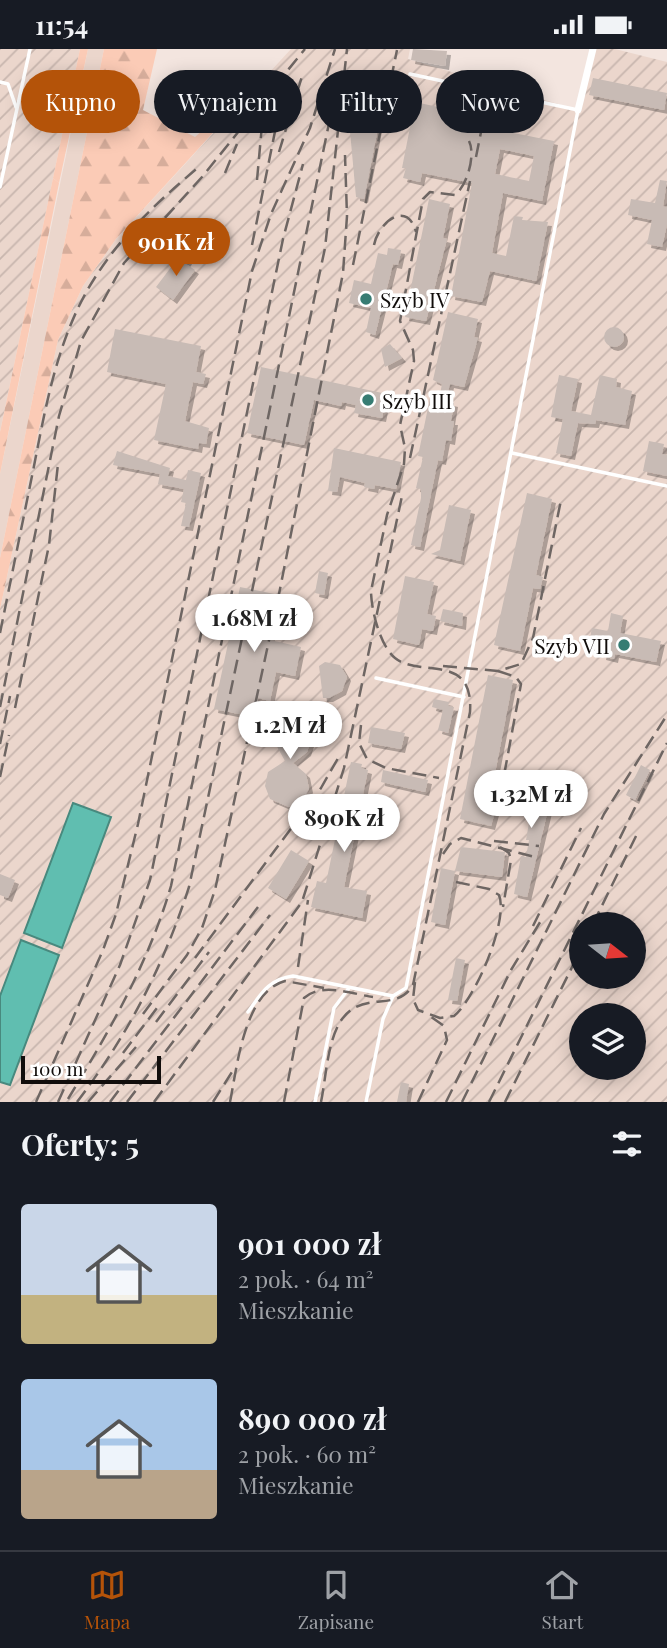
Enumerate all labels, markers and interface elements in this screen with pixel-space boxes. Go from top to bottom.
text: 11:54 [35,7,88,42]
chip: Kupno [21,70,140,133]
chip: Wynajem [154,70,302,133]
chip: Filtry [316,70,422,133]
chip: Nowe [436,70,544,133]
pin: 901K zł [111,219,241,278]
text: 901K zł [138,225,214,256]
place label: Szyb IV [380,285,450,313]
marker: Szyb IV [358,291,374,307]
place label: Szyb III [382,386,452,414]
marker: Szyb III [360,392,376,408]
pin: 1.68M zł [182,595,326,654]
text: 1.68M zł [211,601,297,632]
place label: Szyb VII [534,631,610,659]
marker: Szyb VII [616,637,632,653]
pin: 1.2M zł [225,701,355,761]
text: 1.2M zł [254,708,326,739]
pin: 1.32M zł [459,771,603,830]
text: 1.32M zł [490,777,572,808]
pin: 890K zł [279,795,409,854]
text: 890K zł [304,801,384,832]
north arrow [569,912,646,989]
map controls [569,912,646,1080]
button: layers [569,1003,646,1080]
scale bar [21,1053,161,1085]
text: 100 m [32,1055,83,1081]
text: Oferty: 5 [21,1124,139,1164]
icon: filters [608,1125,646,1163]
text: 901 000 zł [238,1223,381,1263]
icon: home [77,1232,161,1316]
text: 2 pok. · 64 m² [238,1263,374,1294]
text: Mieszkanie [238,1294,354,1325]
text: 890 000 zł [238,1398,386,1438]
icon: home [77,1407,161,1491]
text: 2 pok. · 60 m² [238,1438,376,1469]
text: Mieszkanie [238,1469,354,1500]
tab: Mapa [84,1566,130,1634]
tab: Zapisane [298,1566,374,1634]
tab: Start [542,1566,583,1634]

